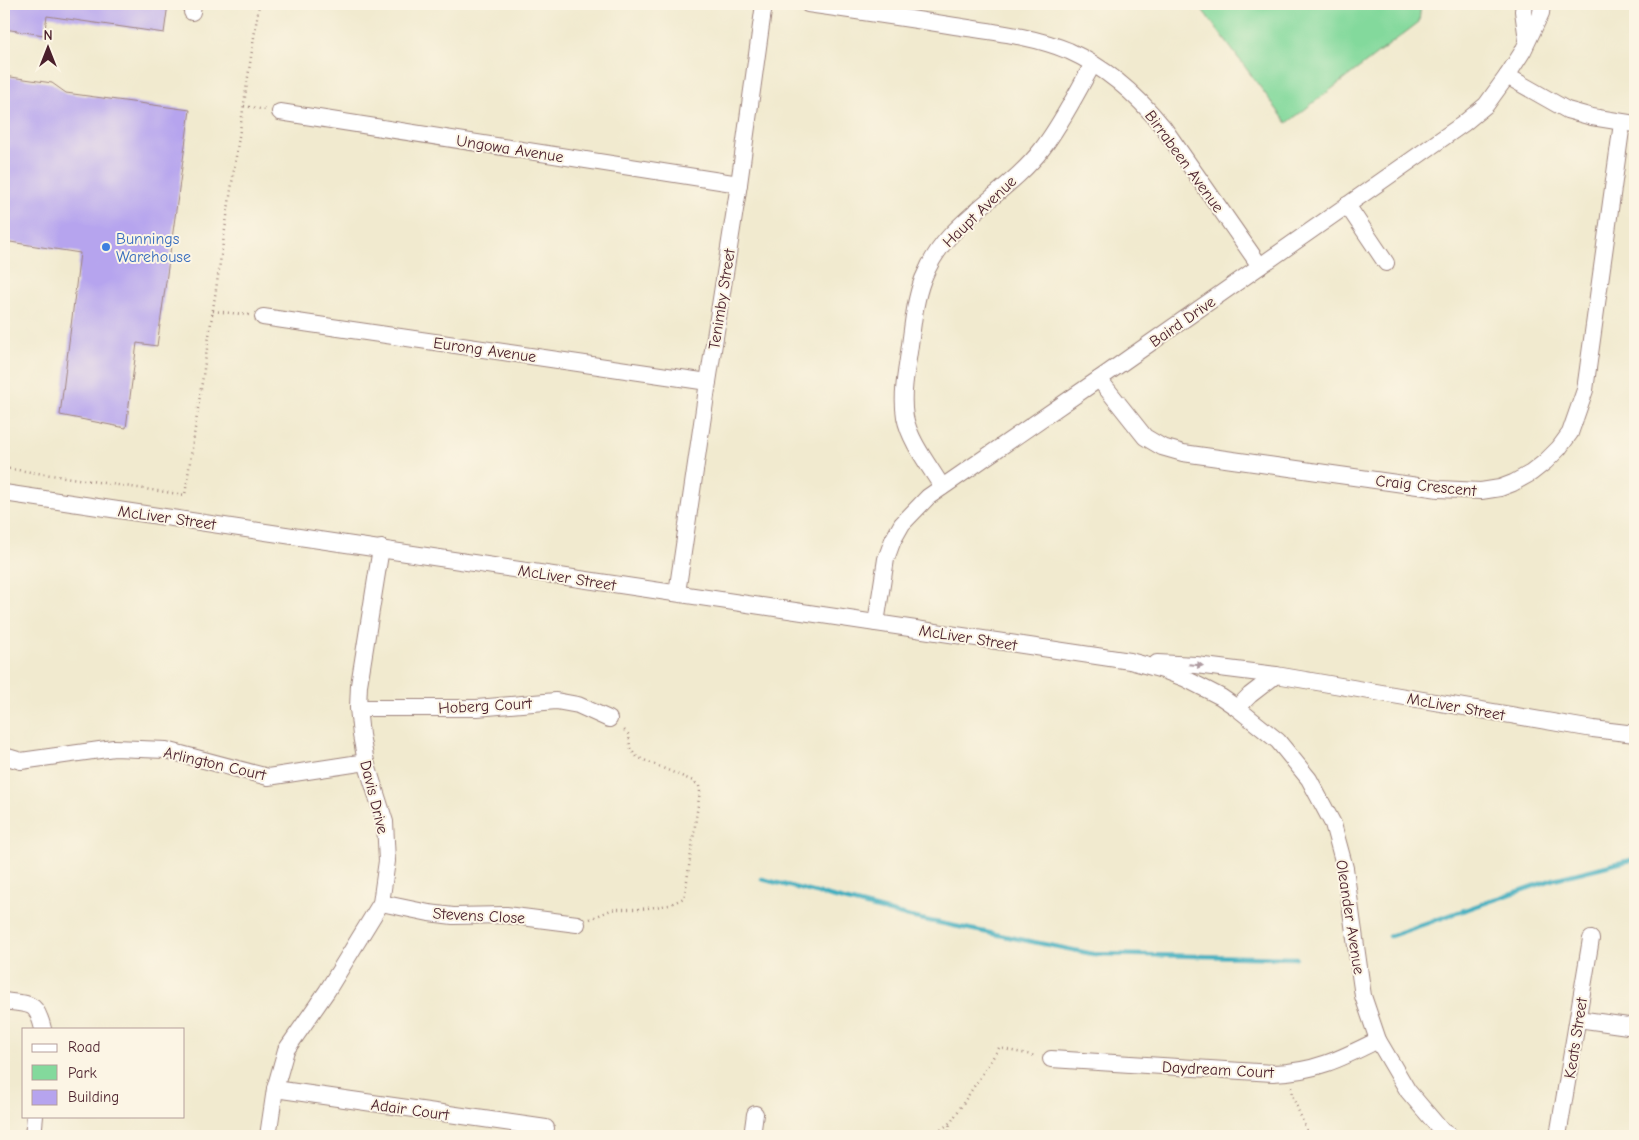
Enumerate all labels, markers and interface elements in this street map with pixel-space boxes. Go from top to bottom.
north arrow [22,22,72,72]
text: N [43,27,53,44]
street label: Birrabeen Avenue [1141,107,1227,216]
street label: Ungowa Avenue [455,132,565,166]
street label: Haupt Avenue [939,172,1020,251]
place label: Bunnings Warehouse [116,230,191,266]
marker: Bunnings Warehouse [100,241,112,253]
street label: Tenimby Street [705,247,739,351]
street label: Baird Drive [1146,293,1219,351]
street label: Eurong Avenue [432,334,537,366]
street label: Craig Crescent [1375,472,1478,500]
street label: McLiver Street [117,502,217,534]
street label: McLiver Street [517,561,618,595]
street label: McLiver Street [918,621,1019,655]
one-way arrow [1189,661,1205,669]
street label: McLiver Street [1406,690,1506,725]
street label: Hoberg Court [438,695,533,717]
street label: Arlington Court [162,743,268,785]
street label: Davis Drive [356,759,392,836]
street label: Oleander Avenue [1332,859,1368,976]
street label: Stevens Close [432,905,526,927]
street label: Keats Street [1561,996,1591,1080]
legend [22,1028,185,1118]
text: Road [68,1038,100,1056]
street label: Daydream Court [1162,1058,1275,1082]
text: Park [68,1064,97,1082]
text: Building [68,1088,119,1106]
street label: Adair Court [370,1096,451,1124]

